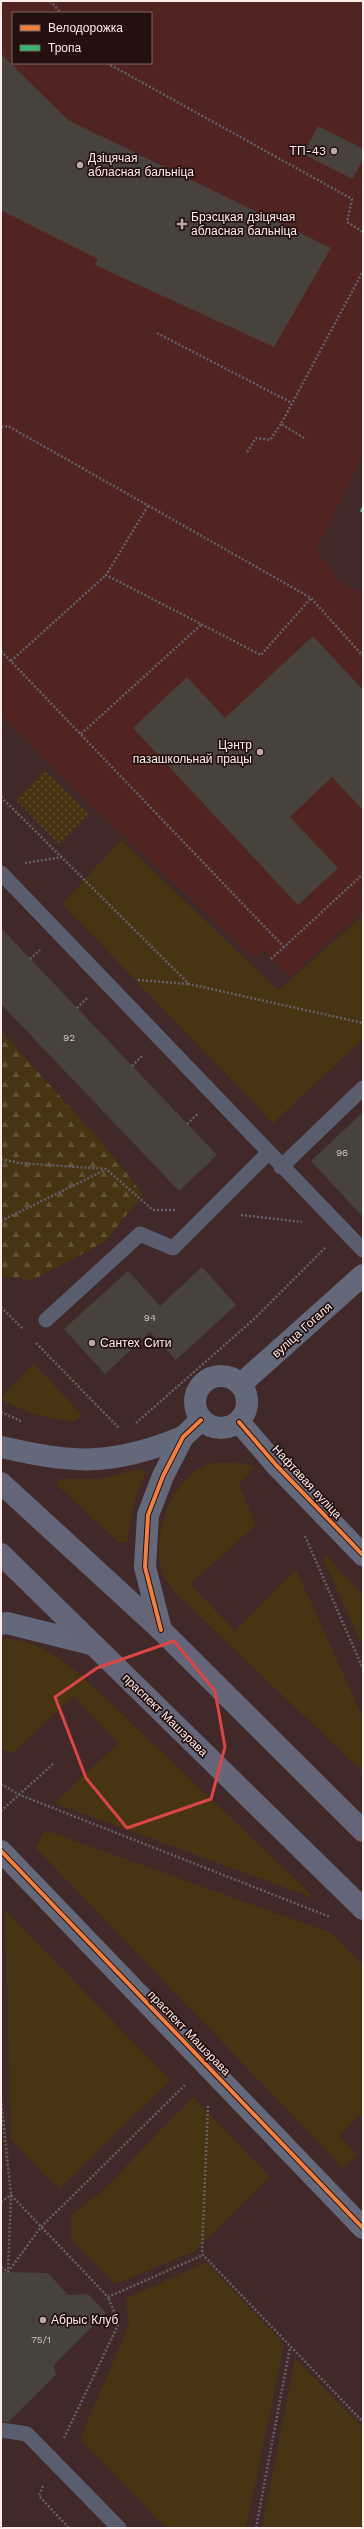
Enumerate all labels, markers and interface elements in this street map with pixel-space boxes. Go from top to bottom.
legend [12,12,152,64]
text: Велодорожка [48,21,123,35]
text: Тропа [48,41,82,55]
place label: ТП-43 [290,144,326,158]
marker: ТП-43 [329,146,339,156]
place label: Дзіцячая абласная бальніца [88,151,194,179]
marker: Дзіцячая абласная бальніца [75,160,85,170]
place label: Брэсцкая дзіцячая абласная бальніца [191,210,297,238]
marker: Брэсцкая дзіцячая абласная бальніца [176,218,188,230]
place label: Цэнтр пазашкольнай працы [133,738,252,766]
marker: Цэнтр пазашкольнай працы [255,747,265,757]
house number: 92 [63,1032,75,1043]
house number: 96 [336,1147,348,1158]
street label: вуліца Гогаля [269,1299,335,1361]
house number: 94 [144,1312,156,1323]
place label: Сантех Сити [100,1336,172,1350]
marker: Сантех Сити [87,1338,97,1348]
street label: Нафтавая вуліца [269,1442,345,1522]
street label: праспект Машэрава [120,1671,211,1759]
street label: праспект Машэрава [145,1988,233,2079]
place label: Абрыс Клуб [51,2313,118,2327]
marker: Абрыс Клуб [38,2315,48,2325]
house number: 75/1 [31,2334,51,2345]

